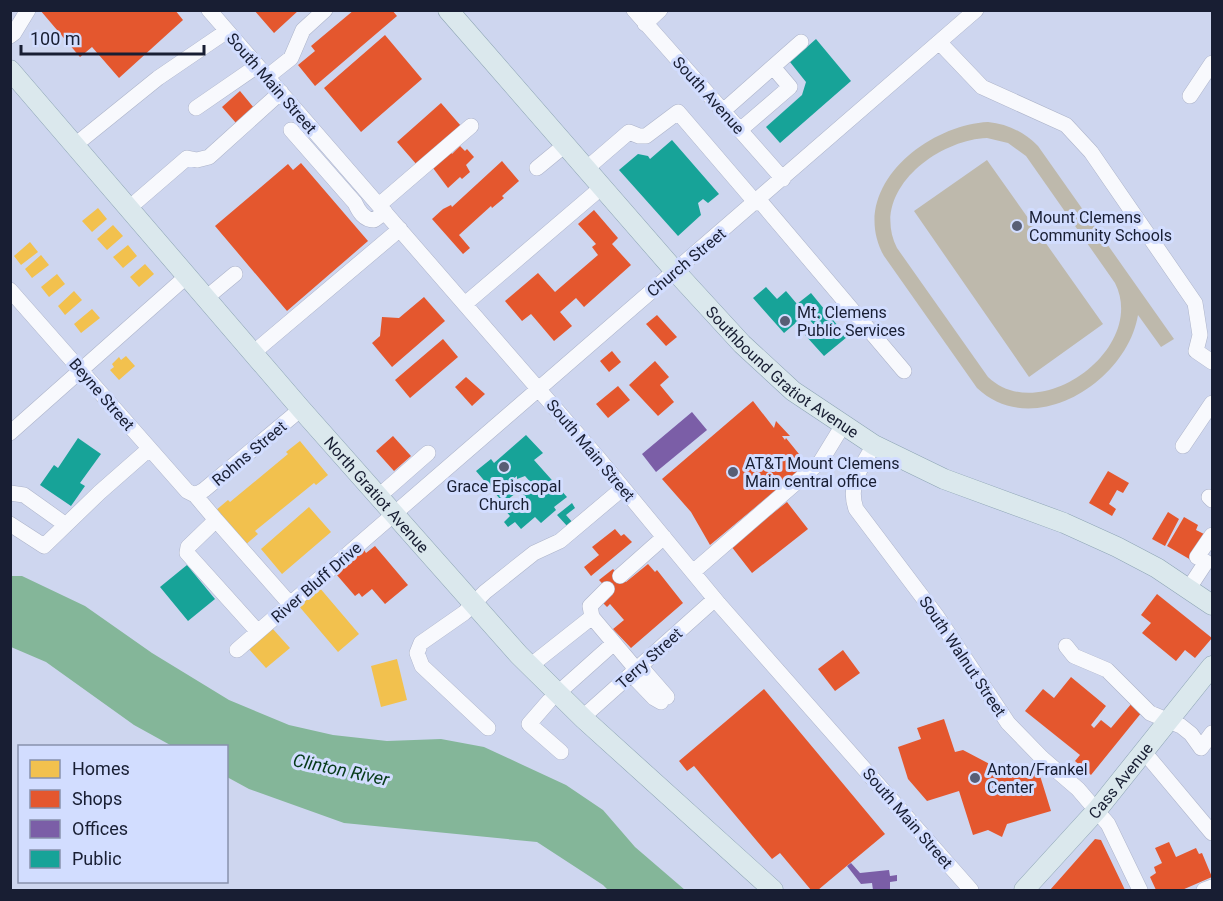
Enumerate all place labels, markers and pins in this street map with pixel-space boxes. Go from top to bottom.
place label: Mount Clemens Community Schools [1029,208,1172,245]
marker: Mount Clemens Community Schools [1010,219,1024,233]
place label: Mt. Clemens Public Services [797,303,905,340]
marker: Mt. Clemens Public Services [778,314,792,328]
place label: AT&T Mount Clemens Main central office [745,454,899,491]
marker: Grace Episcopal Church [497,460,511,474]
marker: AT&T Mount Clemens Main central office [726,465,740,479]
place label: Grace Episcopal Church [447,477,561,514]
place label: Anton/Frankel Center [987,760,1088,797]
marker: Anton/Frankel Center [968,771,982,785]

